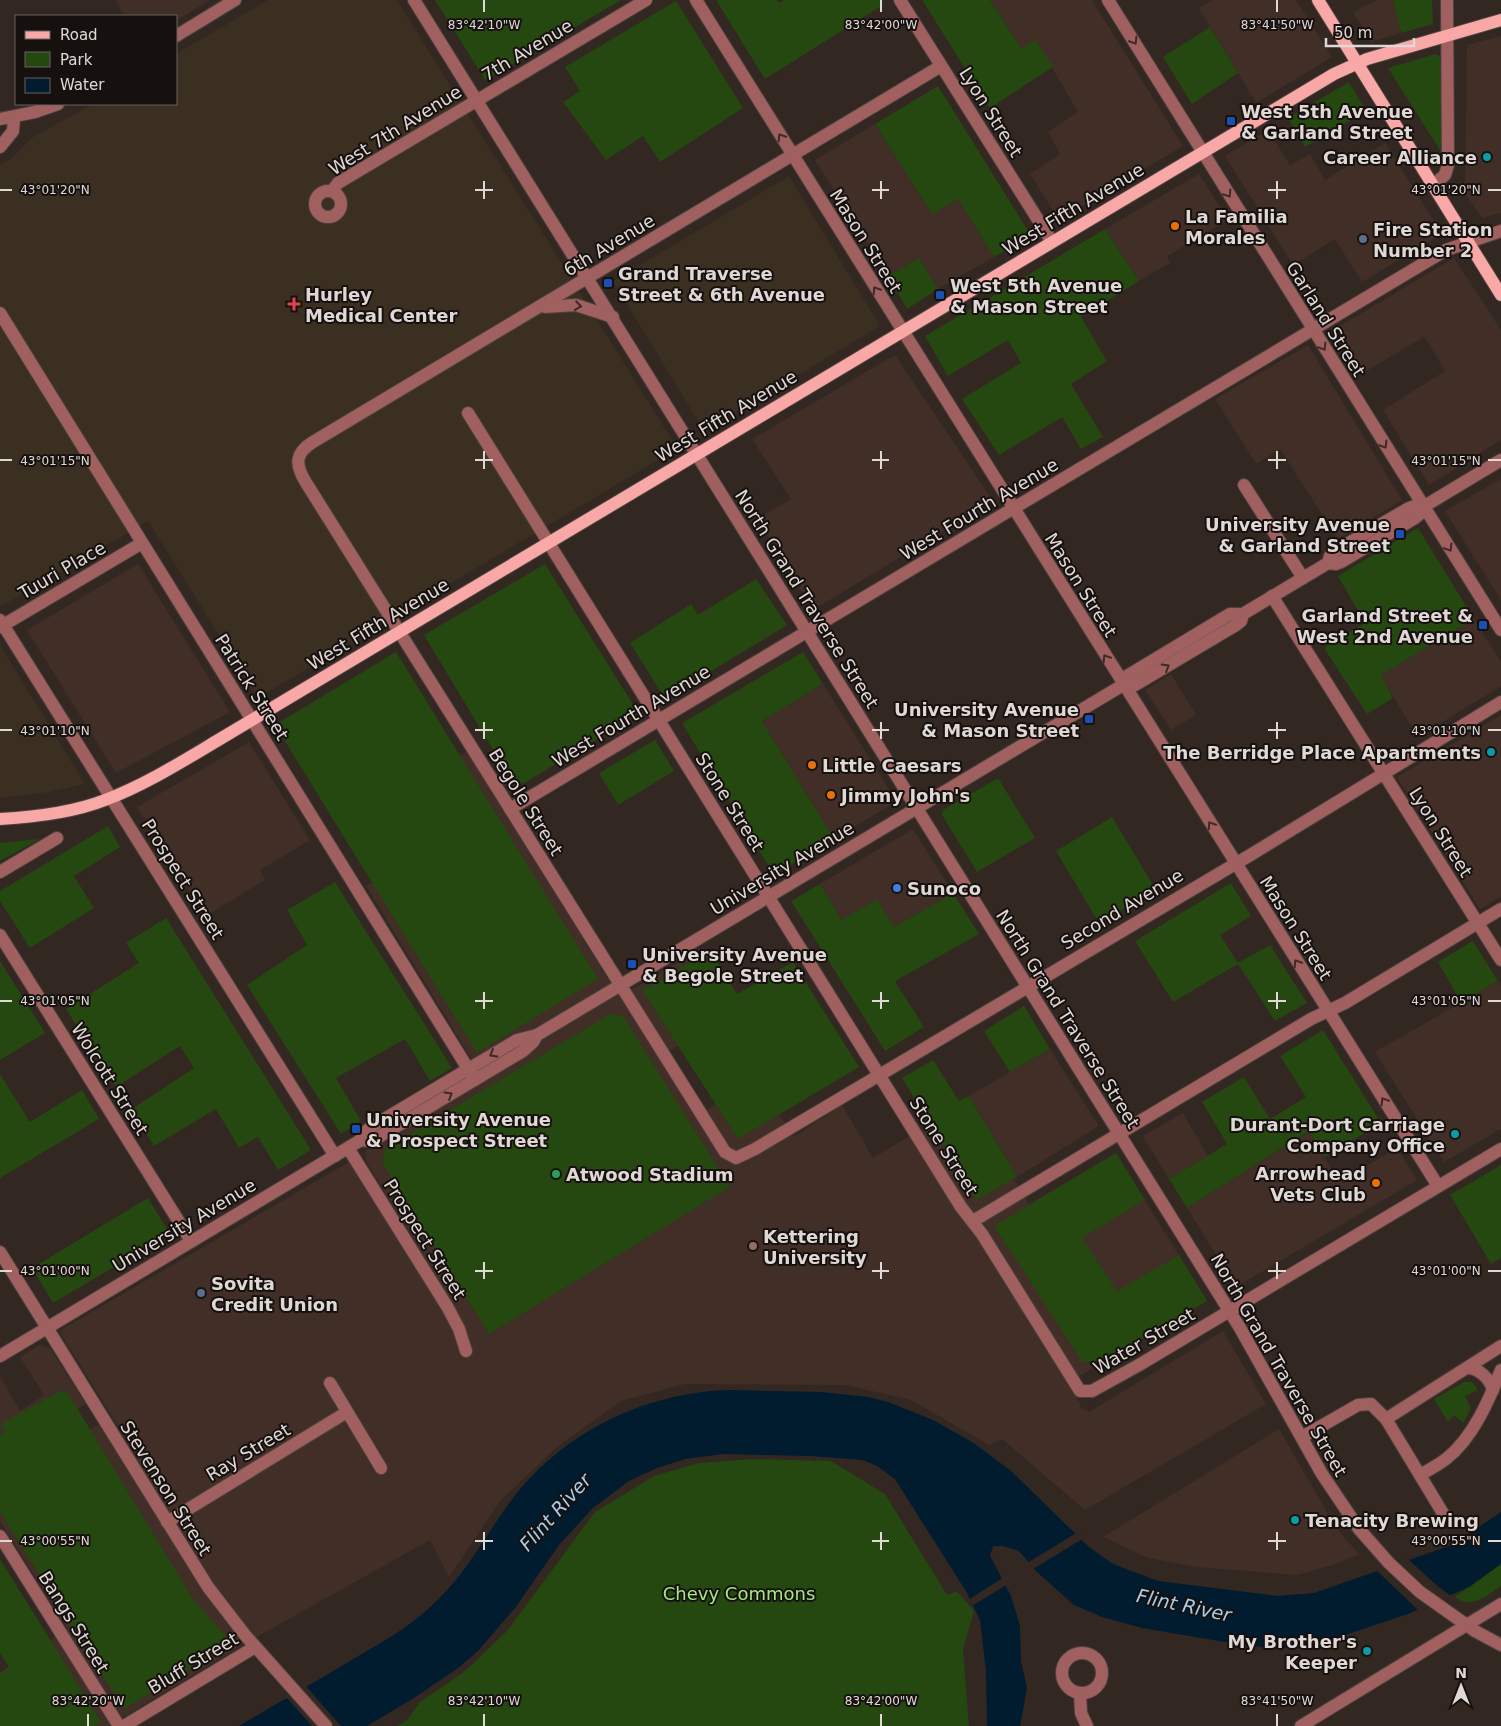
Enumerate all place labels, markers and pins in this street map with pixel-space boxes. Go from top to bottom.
place label: West 5th Avenue & Garland Street [1241,101,1413,143]
marker: West 5th Avenue & Garland Street [1225,115,1237,127]
place label: Career Alliance [1323,147,1477,168]
marker: Career Alliance [1481,151,1493,163]
place label: La Familia Morales [1185,206,1288,248]
place label: Fire Station Number 2 [1373,219,1493,261]
marker: La Familia Morales [1169,220,1181,232]
marker: Fire Station Number 2 [1357,233,1369,245]
place label: Grand Traverse Street & 6th Avenue [618,263,825,305]
place label: West 5th Avenue & Mason Street [950,275,1122,317]
marker: Grand Traverse Street & 6th Avenue [602,277,614,289]
place label: Hurley Medical Center [305,284,457,326]
marker: West 5th Avenue & Mason Street [934,289,946,301]
marker: Hurley Medical Center [287,297,301,311]
place label: University Avenue & Garland Street [1205,514,1390,556]
marker: University Avenue & Garland Street [1394,528,1406,540]
place label: Garland Street & West 2nd Avenue [1296,605,1473,647]
marker: Garland Street & West 2nd Avenue [1477,619,1489,631]
place label: University Avenue & Mason Street [894,699,1079,741]
marker: University Avenue & Mason Street [1083,713,1095,725]
place label: The Berridge Place Apartments [1163,742,1481,763]
marker: The Berridge Place Apartments [1485,746,1497,758]
place label: Little Caesars [822,755,962,776]
marker: Little Caesars [806,759,818,771]
place label: Jimmy John's [839,785,970,806]
marker: Jimmy John's [825,789,837,801]
place label: Sunoco [907,878,981,899]
marker: Sunoco [891,882,903,894]
place label: University Avenue & Begole Street [642,944,827,986]
marker: University Avenue & Begole Street [626,958,638,970]
place label: University Avenue & Prospect Street [366,1109,551,1151]
place label: Durant-Dort Carriage Company Office [1230,1114,1445,1156]
marker: University Avenue & Prospect Street [350,1123,362,1135]
marker: Durant-Dort Carriage Company Office [1449,1128,1461,1140]
place label: Arrowhead Vets Club [1255,1163,1366,1205]
place label: Atwood Stadium [566,1164,733,1185]
marker: Atwood Stadium [550,1168,562,1180]
marker: Arrowhead Vets Club [1370,1177,1382,1189]
place label: Kettering University [763,1226,867,1268]
marker: Kettering University [747,1240,759,1252]
place label: Sovita Credit Union [211,1273,338,1315]
marker: Sovita Credit Union [195,1287,207,1299]
place label: Tenacity Brewing [1305,1510,1479,1531]
marker: Tenacity Brewing [1289,1514,1301,1526]
place label: My Brother's Keeper [1227,1631,1357,1673]
marker: My Brother's Keeper [1361,1645,1373,1657]

